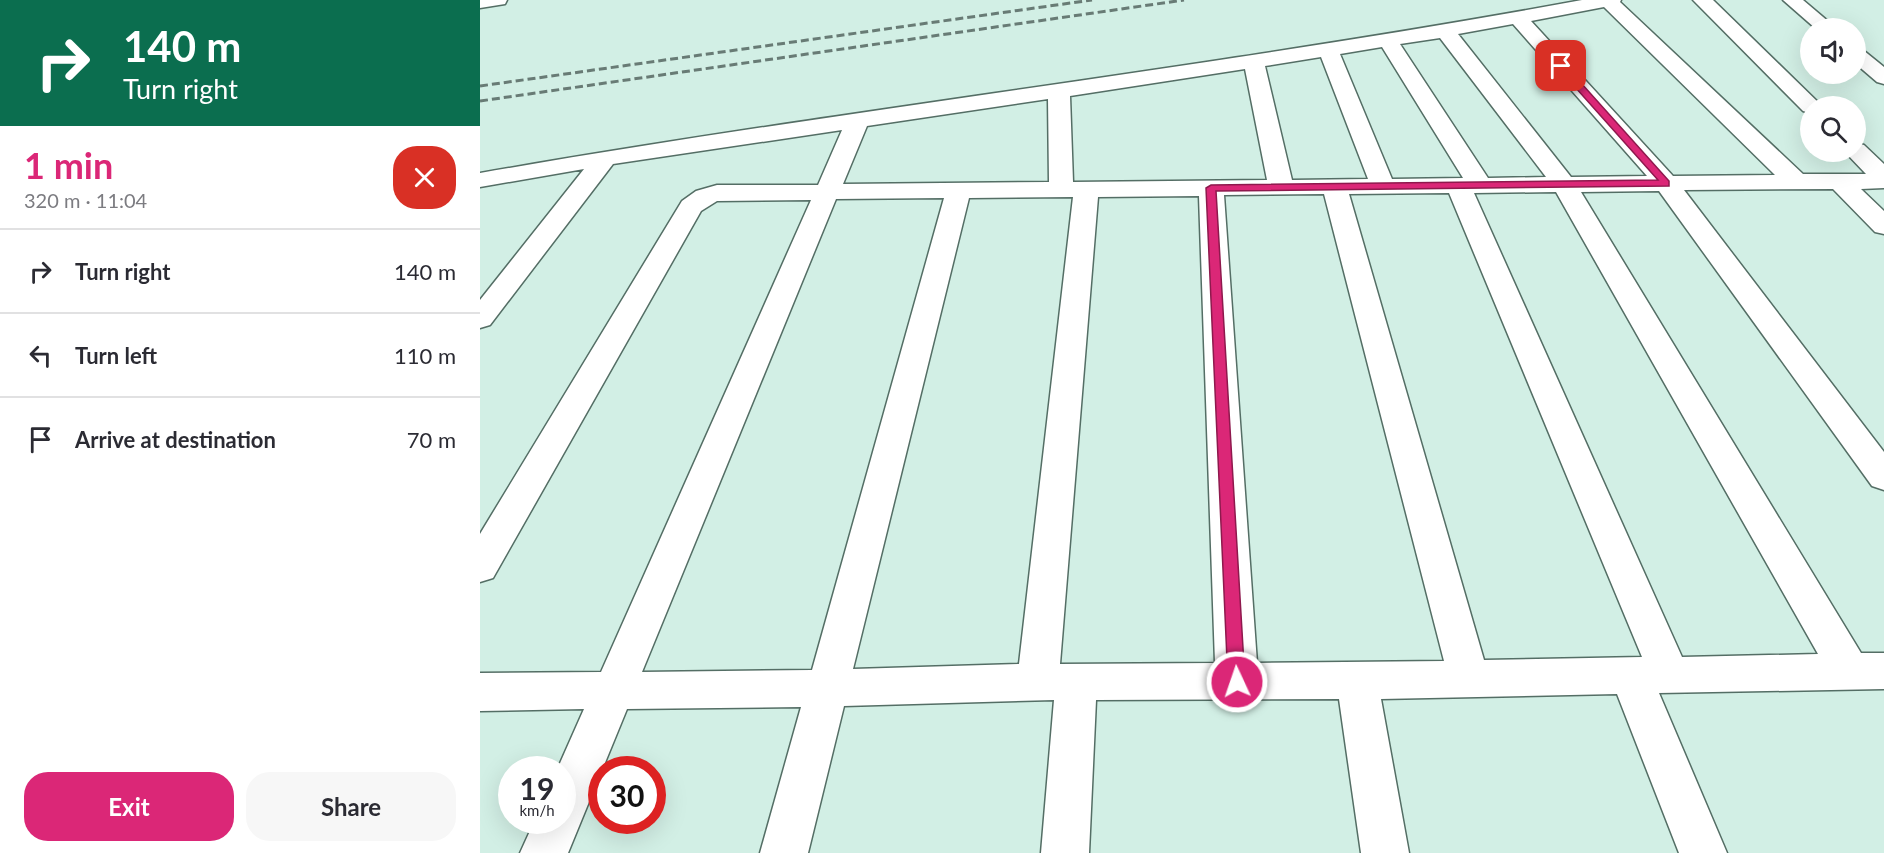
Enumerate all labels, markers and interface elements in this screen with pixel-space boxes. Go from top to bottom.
map controls [1800,18,1866,162]
button: sound [1800,18,1866,84]
text: 140 m [123,21,241,71]
icon: right [24,24,102,102]
pin [1535,40,1586,91]
icon: arrive [1544,49,1577,82]
text: Turn right [123,72,238,105]
button: search [1800,96,1866,162]
text: 1 min [24,143,113,187]
button: close [393,146,456,209]
text: 320 m · 11:04 [24,188,147,212]
icon: right [24,255,57,288]
text: Turn right [75,258,170,285]
text: 140 m [394,258,456,285]
icon: left [24,339,57,372]
text: Turn left [75,342,157,369]
text: 110 m [394,342,456,369]
icon: arrive [24,423,57,456]
text: Arrive at destination [75,426,276,453]
text: 70 m [407,426,456,453]
position arrow [1205,650,1269,714]
speed limit sign: 30 [588,756,666,834]
text: 19 [520,770,554,806]
button: Exit [24,772,234,841]
button: Share [246,772,456,841]
text: km/h [519,801,555,819]

